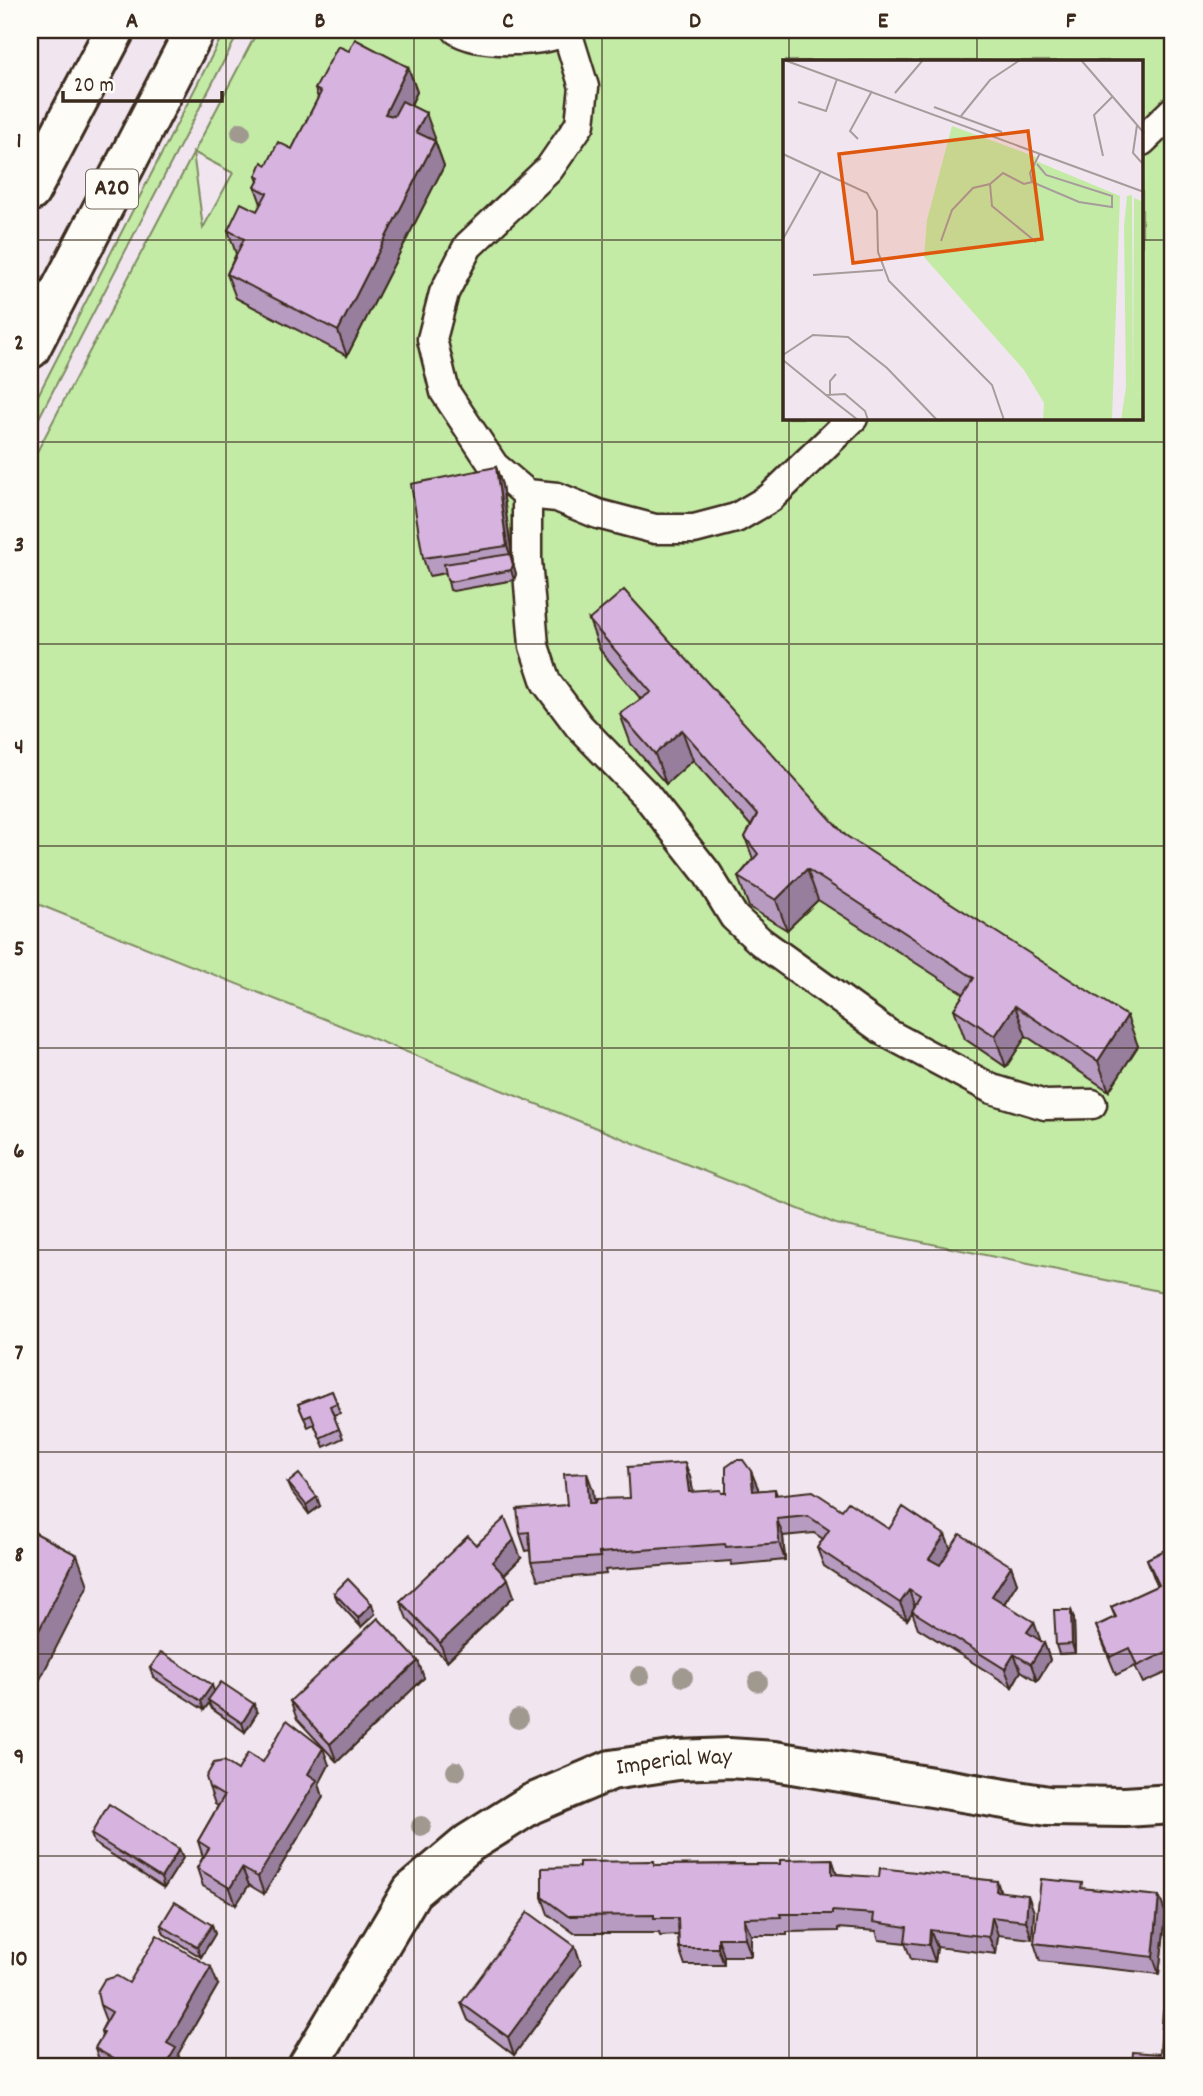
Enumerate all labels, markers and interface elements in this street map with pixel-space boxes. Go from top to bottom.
text: A [126,6,138,39]
text: B [315,6,326,39]
text: C [502,6,514,39]
text: D [689,6,701,39]
text: E [878,6,889,39]
text: F [1066,6,1077,39]
scale bar [63,60,222,104]
inset map [783,60,1144,420]
text: 20 m [74,72,114,102]
text: 1 [16,126,22,159]
road number: A20 [86,170,138,208]
text: 2 [14,328,24,361]
text: 3 [14,530,24,563]
text: 4 [14,732,24,765]
text: 5 [14,934,24,967]
text: 6 [13,1136,25,1169]
text: 7 [15,1338,24,1371]
text: 8 [14,1540,24,1573]
street label: Imperial Way [614,1741,734,1786]
text: 9 [14,1742,24,1775]
text: 10 [10,1944,28,1977]

